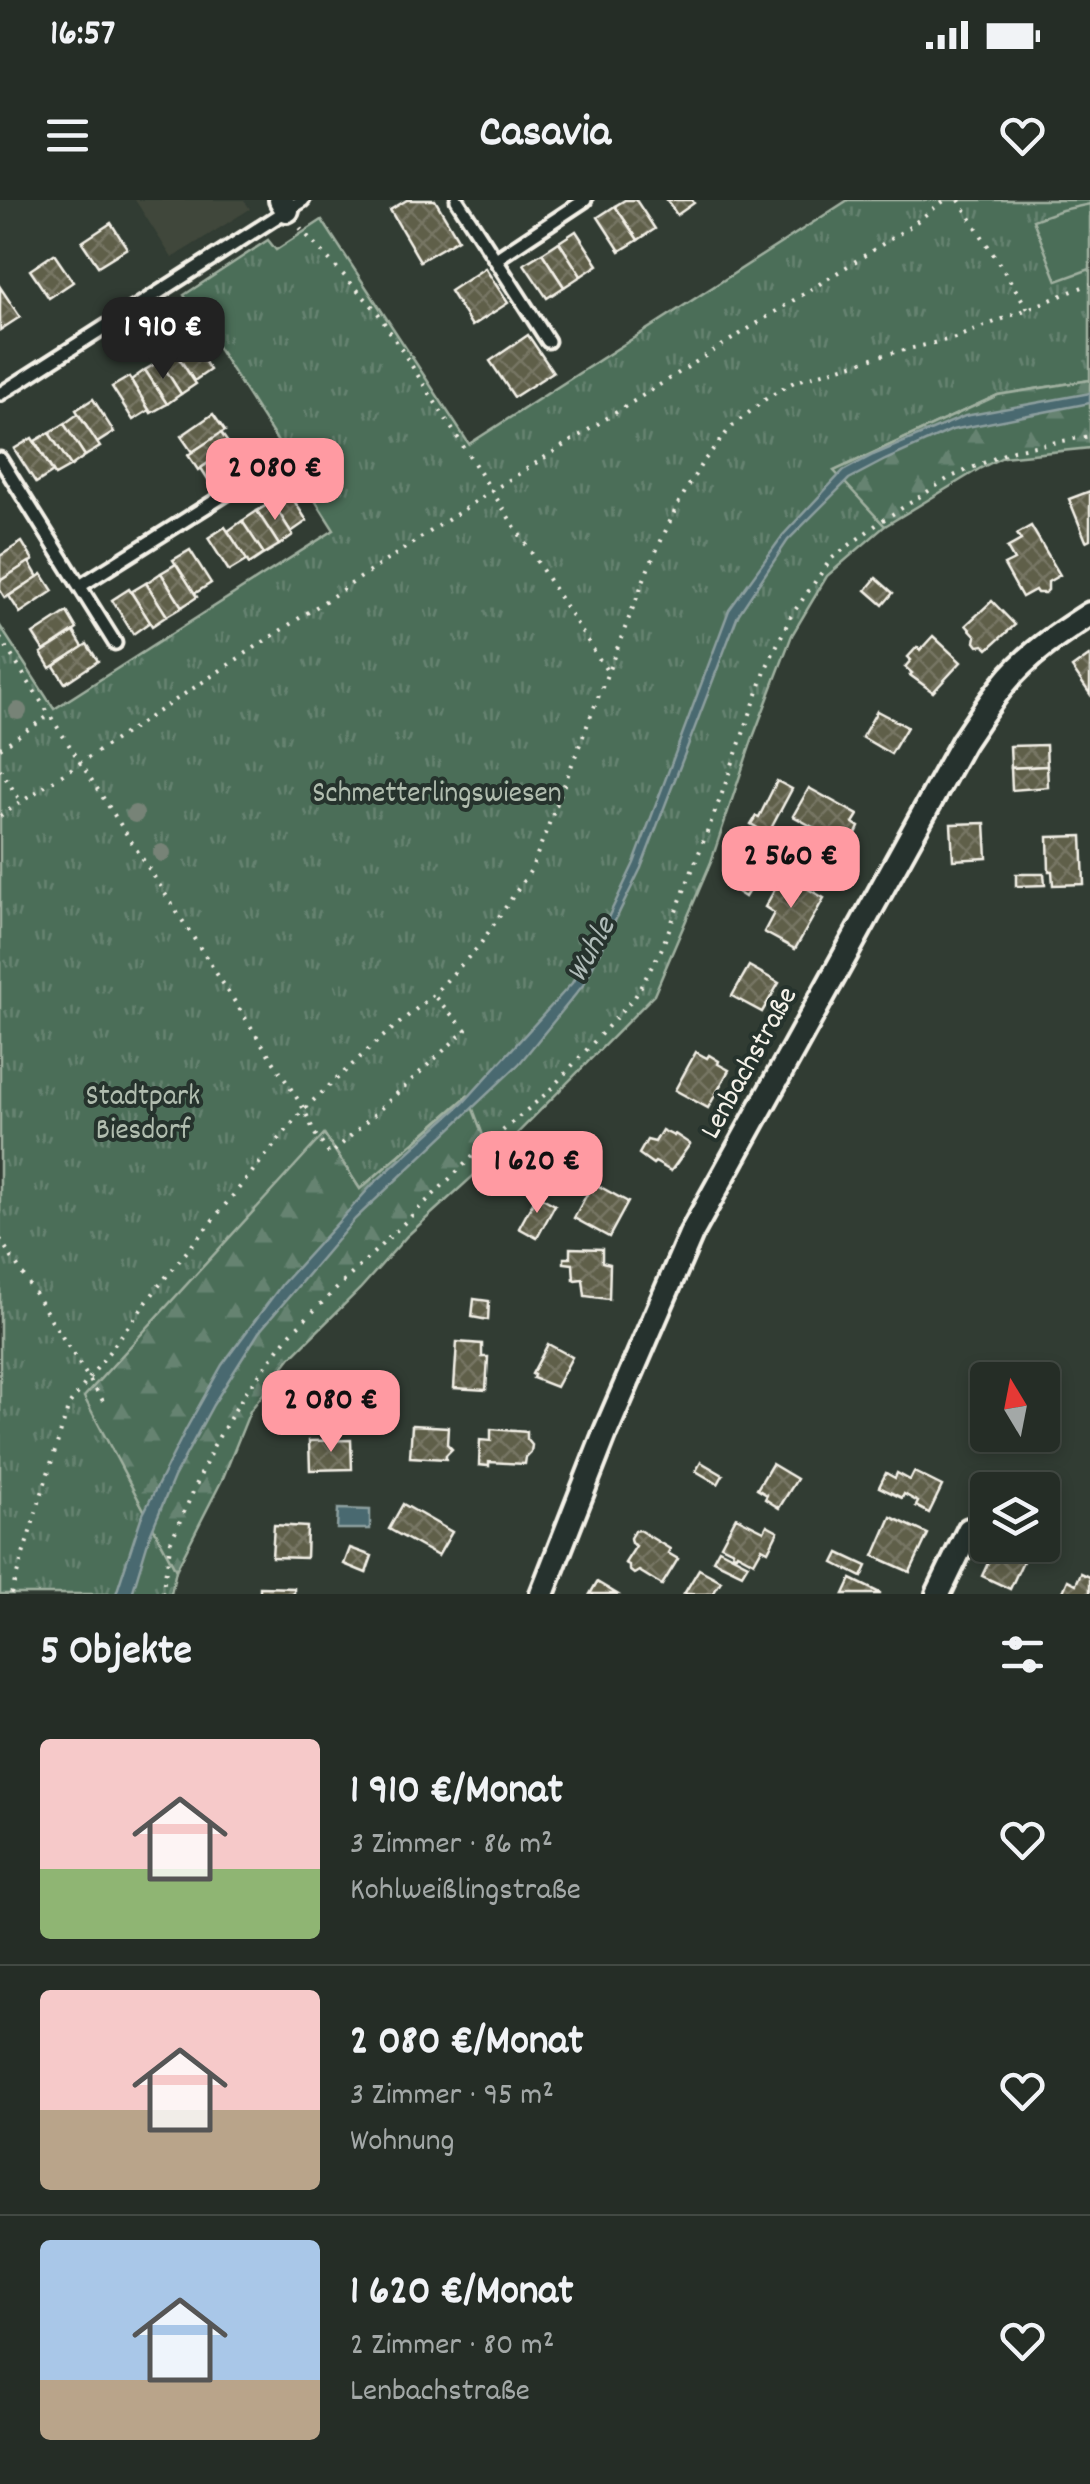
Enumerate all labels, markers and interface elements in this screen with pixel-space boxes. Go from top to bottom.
text: 16:57 [50,8,115,63]
text: Casavia [479,103,611,167]
icon: menu [40,108,95,163]
icon: heart [995,108,1050,163]
pin: 1 910 € [71,297,255,382]
text: 1 910 € [124,306,202,352]
pin: 2 080 € [183,438,367,523]
text: 2 080 € [228,447,322,493]
park label: Schmetterlingswiesen [312,774,562,817]
pin: 2 560 € [699,826,883,911]
text: 2 560 € [744,835,838,881]
water label: Wuhle [556,908,631,992]
street label: Lenbachstraße [691,980,811,1148]
park label: Stadtpark Biesdorf [86,1077,200,1154]
pin: 1 620 € [445,1131,629,1216]
text: 1 620 € [494,1140,580,1186]
north arrow [970,1362,1060,1452]
map controls [970,1362,1060,1562]
pin: 2 080 € [239,1370,423,1455]
text: 2 080 € [284,1379,378,1425]
button: layers [970,1472,1060,1562]
text: 5 Objekte [40,1624,192,1684]
icon: filters [995,1627,1050,1682]
text: 1 910 €/Monat [350,1763,563,1823]
icon: home [120,1779,240,1899]
icon: heart [995,1812,1050,1867]
text: 3 Zimmer · 86 m² [350,1823,553,1869]
text: Kohlweißlingstraße [350,1869,581,1915]
text: 2 080 €/Monat [350,2014,584,2074]
icon: home [120,2030,240,2150]
icon: heart [995,2063,1050,2118]
text: 3 Zimmer · 95 m² [350,2074,554,2120]
text: Wohnung [350,2120,455,2166]
text: 1 620 €/Monat [350,2264,574,2324]
icon: home [120,2280,240,2400]
icon: heart [995,2313,1050,2368]
text: 2 Zimmer · 80 m² [350,2324,554,2370]
text: Lenbachstraße [350,2370,530,2416]

